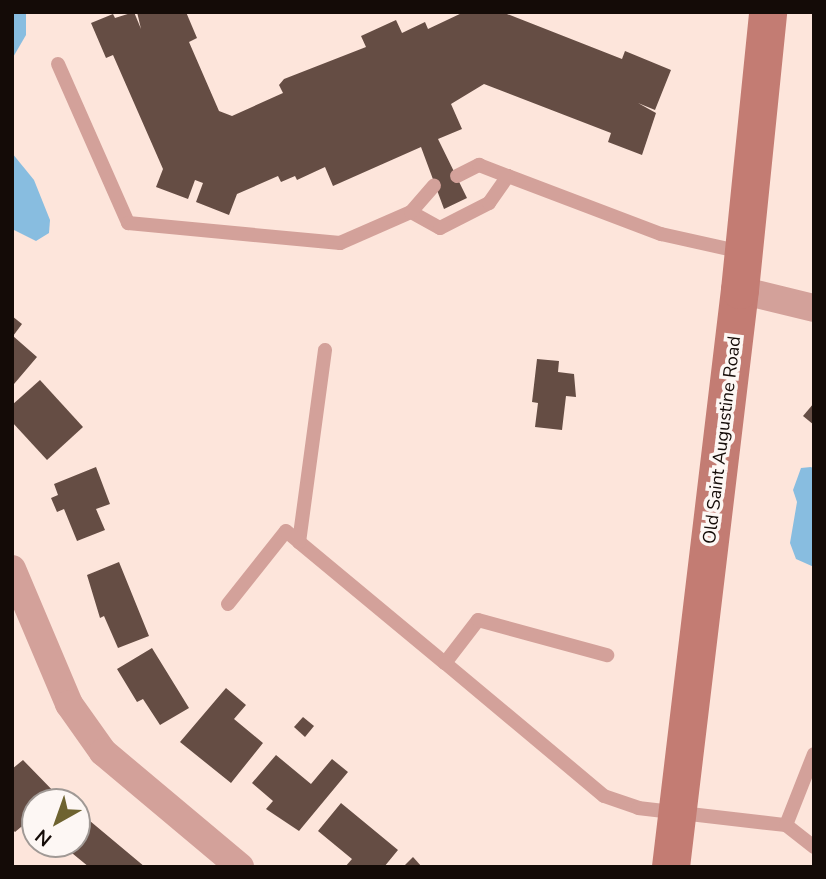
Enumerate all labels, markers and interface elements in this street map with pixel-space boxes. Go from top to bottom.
street label: Old Saint Augustine Road [699,335,745,545]
north arrow [21,788,91,858]
text: N [30,823,58,852]

